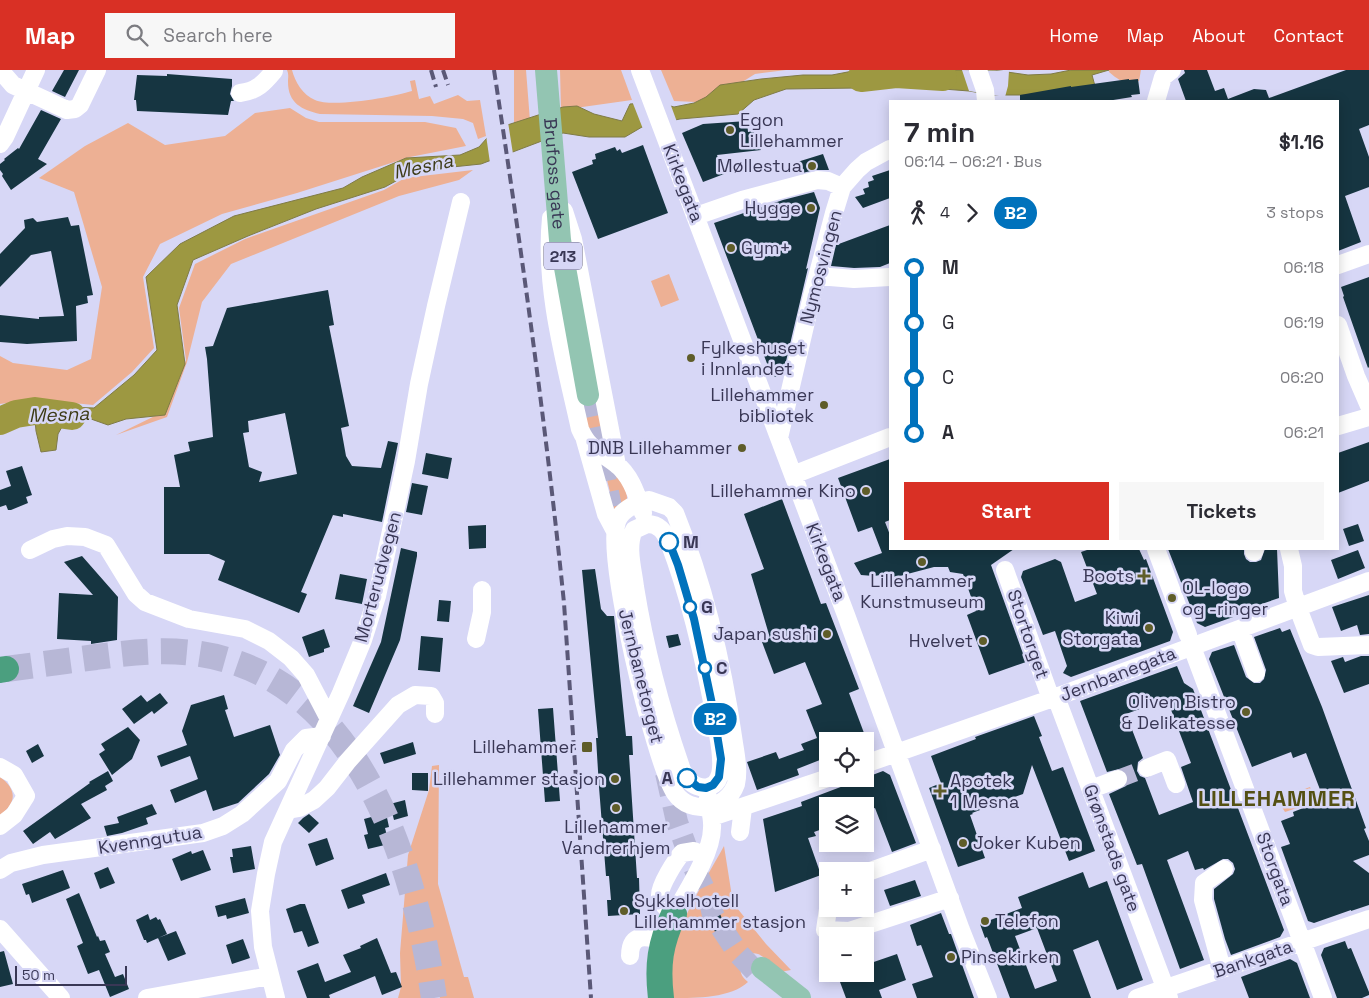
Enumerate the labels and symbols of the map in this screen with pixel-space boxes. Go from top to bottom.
place label: Egon Lillehammer [740,108,844,152]
street label: Brufoss gate [539,117,571,230]
marker: Egon Lillehammer [724,124,736,136]
street label: Kirkegata [658,140,709,225]
water label: Mesna [391,148,455,185]
place label: Møllestua [717,154,802,177]
marker: Møllestua [806,160,818,172]
place label: Hygge [744,196,801,219]
marker: Hygge [805,202,817,214]
street label: Nymosvingen [794,207,847,326]
place label: Gym+ [741,236,791,259]
road number: 213 [544,242,582,270]
marker: Gym+ [725,242,737,254]
place label: Fylkeshuset i Innlandet [701,336,805,380]
marker: Fylkeshuset i Innlandet [685,352,697,364]
place label: Lillehammer bibliotek [711,383,814,427]
marker: Lillehammer bibliotek [818,399,830,411]
water label: Mesna [28,401,90,428]
place label: DNB Lillehammer [588,436,732,459]
marker: DNB Lillehammer [736,442,748,454]
place label: Lillehammer Kino [710,479,856,502]
marker: Lillehammer Kino [860,485,872,497]
street label: Morterudvegen [349,509,406,645]
street label: Kirkegata [801,519,852,604]
place label: M [683,530,699,553]
marker: M [659,532,679,552]
marker: Lillehammer Kunstmuseum [916,556,928,568]
place label: Boots [1082,564,1134,587]
place label: Lillehammer Kunstmuseum [860,569,984,613]
marker: Boots [1138,570,1150,582]
place label: OL-logo og -ringer [1182,576,1268,620]
street label: Stortorget [1003,586,1054,681]
marker: OL-logo og -ringer [1166,592,1178,604]
place label: G [701,595,713,618]
marker: G [683,600,697,614]
street label: Jernbanetorget [614,606,669,745]
place label: Kiwi Storgata [1063,606,1139,650]
place label: Japan sushi [713,622,817,645]
marker: Kiwi Storgata [1143,622,1155,634]
marker: Japan sushi [821,628,833,640]
place label: Hvelvet [909,629,973,652]
marker: Hvelvet [977,635,989,647]
street label: Jernbanegata [1057,641,1179,706]
place label: C [716,656,728,679]
marker: C [698,661,712,675]
place label: Oliven Bistro & Delikatesse [1122,690,1236,734]
line badge: B2 [692,703,738,735]
marker: Oliven Bistro & Delikatesse [1240,706,1252,718]
place label: Lillehammer [473,735,576,758]
marker: Lillehammer [580,740,594,754]
place label: A [662,766,674,789]
place label: Lillehammer stasjon [433,767,605,790]
marker: A [677,768,697,788]
place label: Apotek 1 Mesna [950,769,1019,813]
marker: Lillehammer stasjon [609,773,621,785]
street label: Grønstads gate [1079,781,1146,915]
district label: LILLEHAMMER [1198,784,1356,812]
marker: Apotek 1 Mesna [934,785,946,797]
marker: Lillehammer Vandrerhjem [610,802,622,814]
place label: Lillehammer Vandrerhjem [562,815,671,859]
street label: Kvenngutua [96,820,203,859]
street label: Storgata [1252,829,1299,909]
place label: Joker Kuben [973,831,1081,854]
marker: Joker Kuben [957,837,969,849]
place label: Sykkelhotell Lillehammer stasjon [634,889,806,933]
marker: Sykkelhotell Lillehammer stasjon [618,905,630,917]
place label: Telefon [995,909,1059,932]
marker: Telefon [979,915,991,927]
street label: Bankgata [1210,934,1296,983]
place label: Pinsekirken [961,945,1059,968]
marker: Pinsekirken [945,951,957,963]
scale bar [15,963,128,986]

